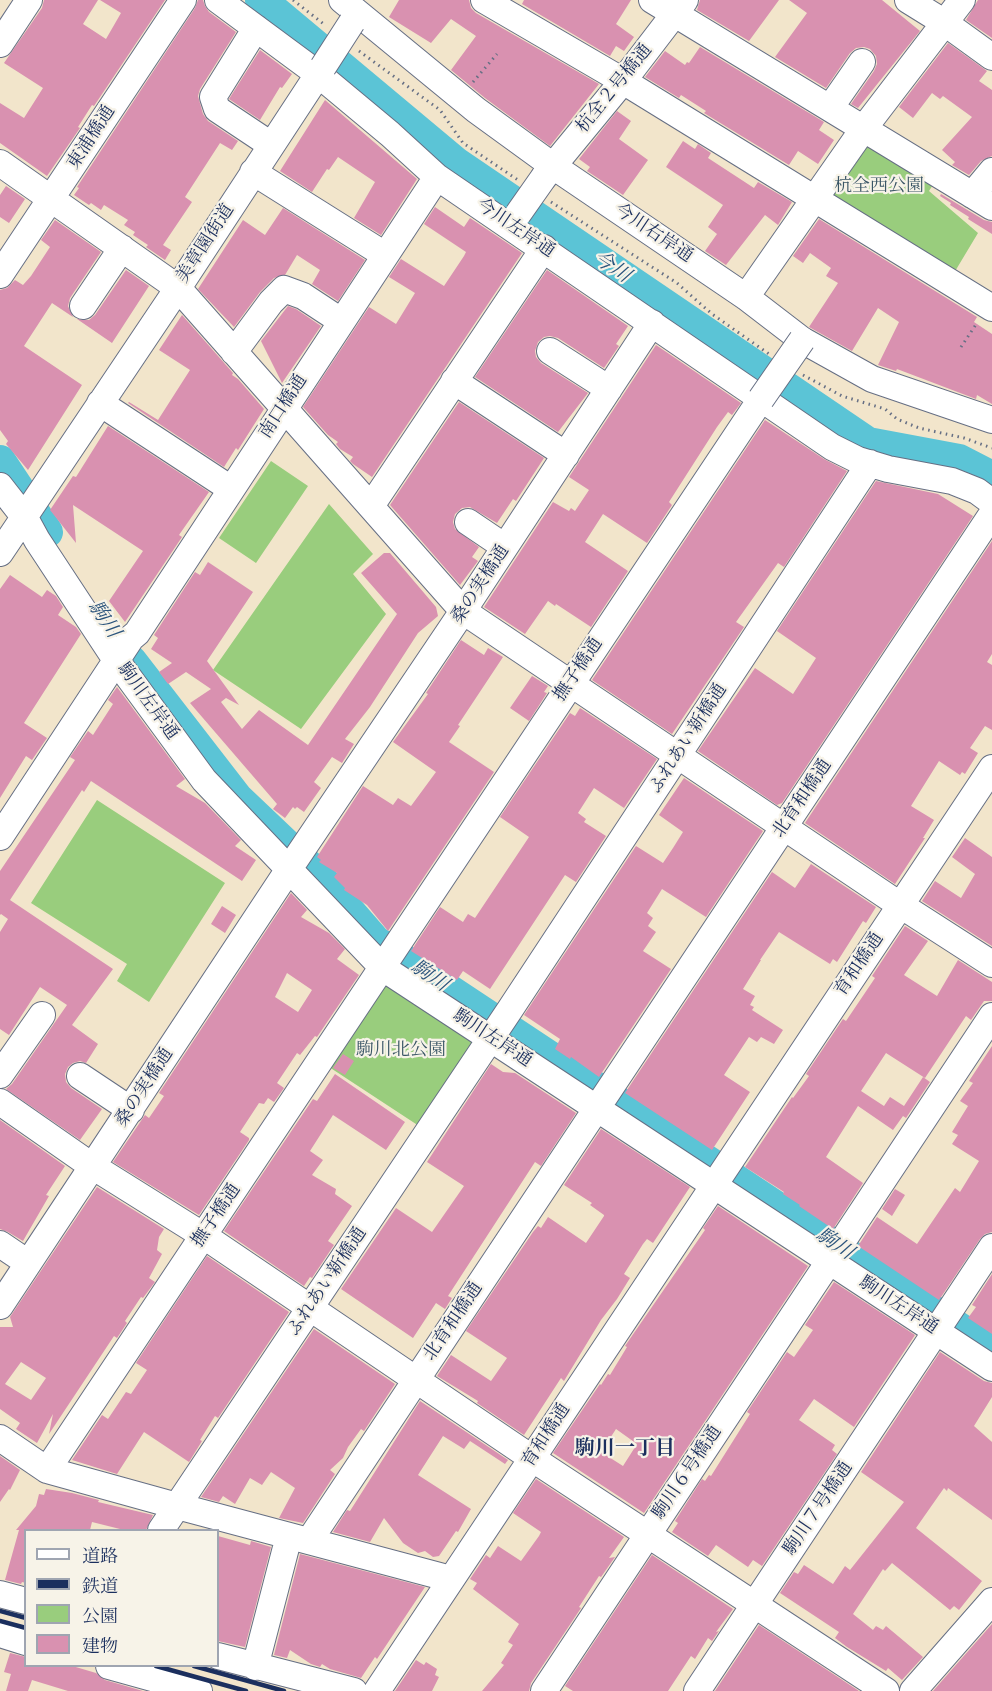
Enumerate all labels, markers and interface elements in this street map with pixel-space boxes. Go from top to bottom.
street label: 杭全２号橋通 [573,40,657,138]
street label: 東浦橋通 [63,102,121,174]
park label: 杭全西公園 [834,176,924,198]
street label: 今川左岸通 [472,195,558,263]
street label: 美章園街道 [172,200,240,288]
street label: 今川右岸通 [610,200,696,268]
water label: 今川 [588,247,634,289]
street label: 南口橋通 [255,371,313,443]
street label: 桑の実橋通 [447,541,515,629]
water label: 駒川 [82,597,124,643]
street label: 撫子橋通 [550,634,608,706]
street label: 駒川左岸通 [112,659,182,745]
street label: ふれあい新橋通 [646,680,732,798]
street label: 北育和橋通 [769,756,837,842]
street label: 育和橋通 [831,929,889,1001]
water label: 駒川 [406,956,452,998]
street label: 駒川左岸通 [448,1005,536,1073]
park label: 駒川北公園 [356,1040,446,1062]
street label: 桑の実橋通 [111,1044,179,1132]
street label: 撫子橋通 [188,1180,246,1252]
street label: ふれあい新橋通 [284,1224,372,1340]
water label: 駒川 [811,1224,857,1266]
street label: 駒川左岸通 [854,1272,942,1340]
street label: 北育和橋通 [420,1279,488,1365]
street label: 育和橋通 [518,1400,576,1472]
street label: 駒川６号橋通 [649,1422,727,1524]
district label: 駒川一丁目 [575,1438,675,1462]
street label: 駒川７号橋通 [780,1458,858,1560]
legend [24,1529,219,1667]
text: 道路 [82,1545,118,1568]
text: 鉄道 [82,1575,118,1598]
text: 公園 [82,1605,118,1628]
text: 建物 [82,1635,118,1658]

